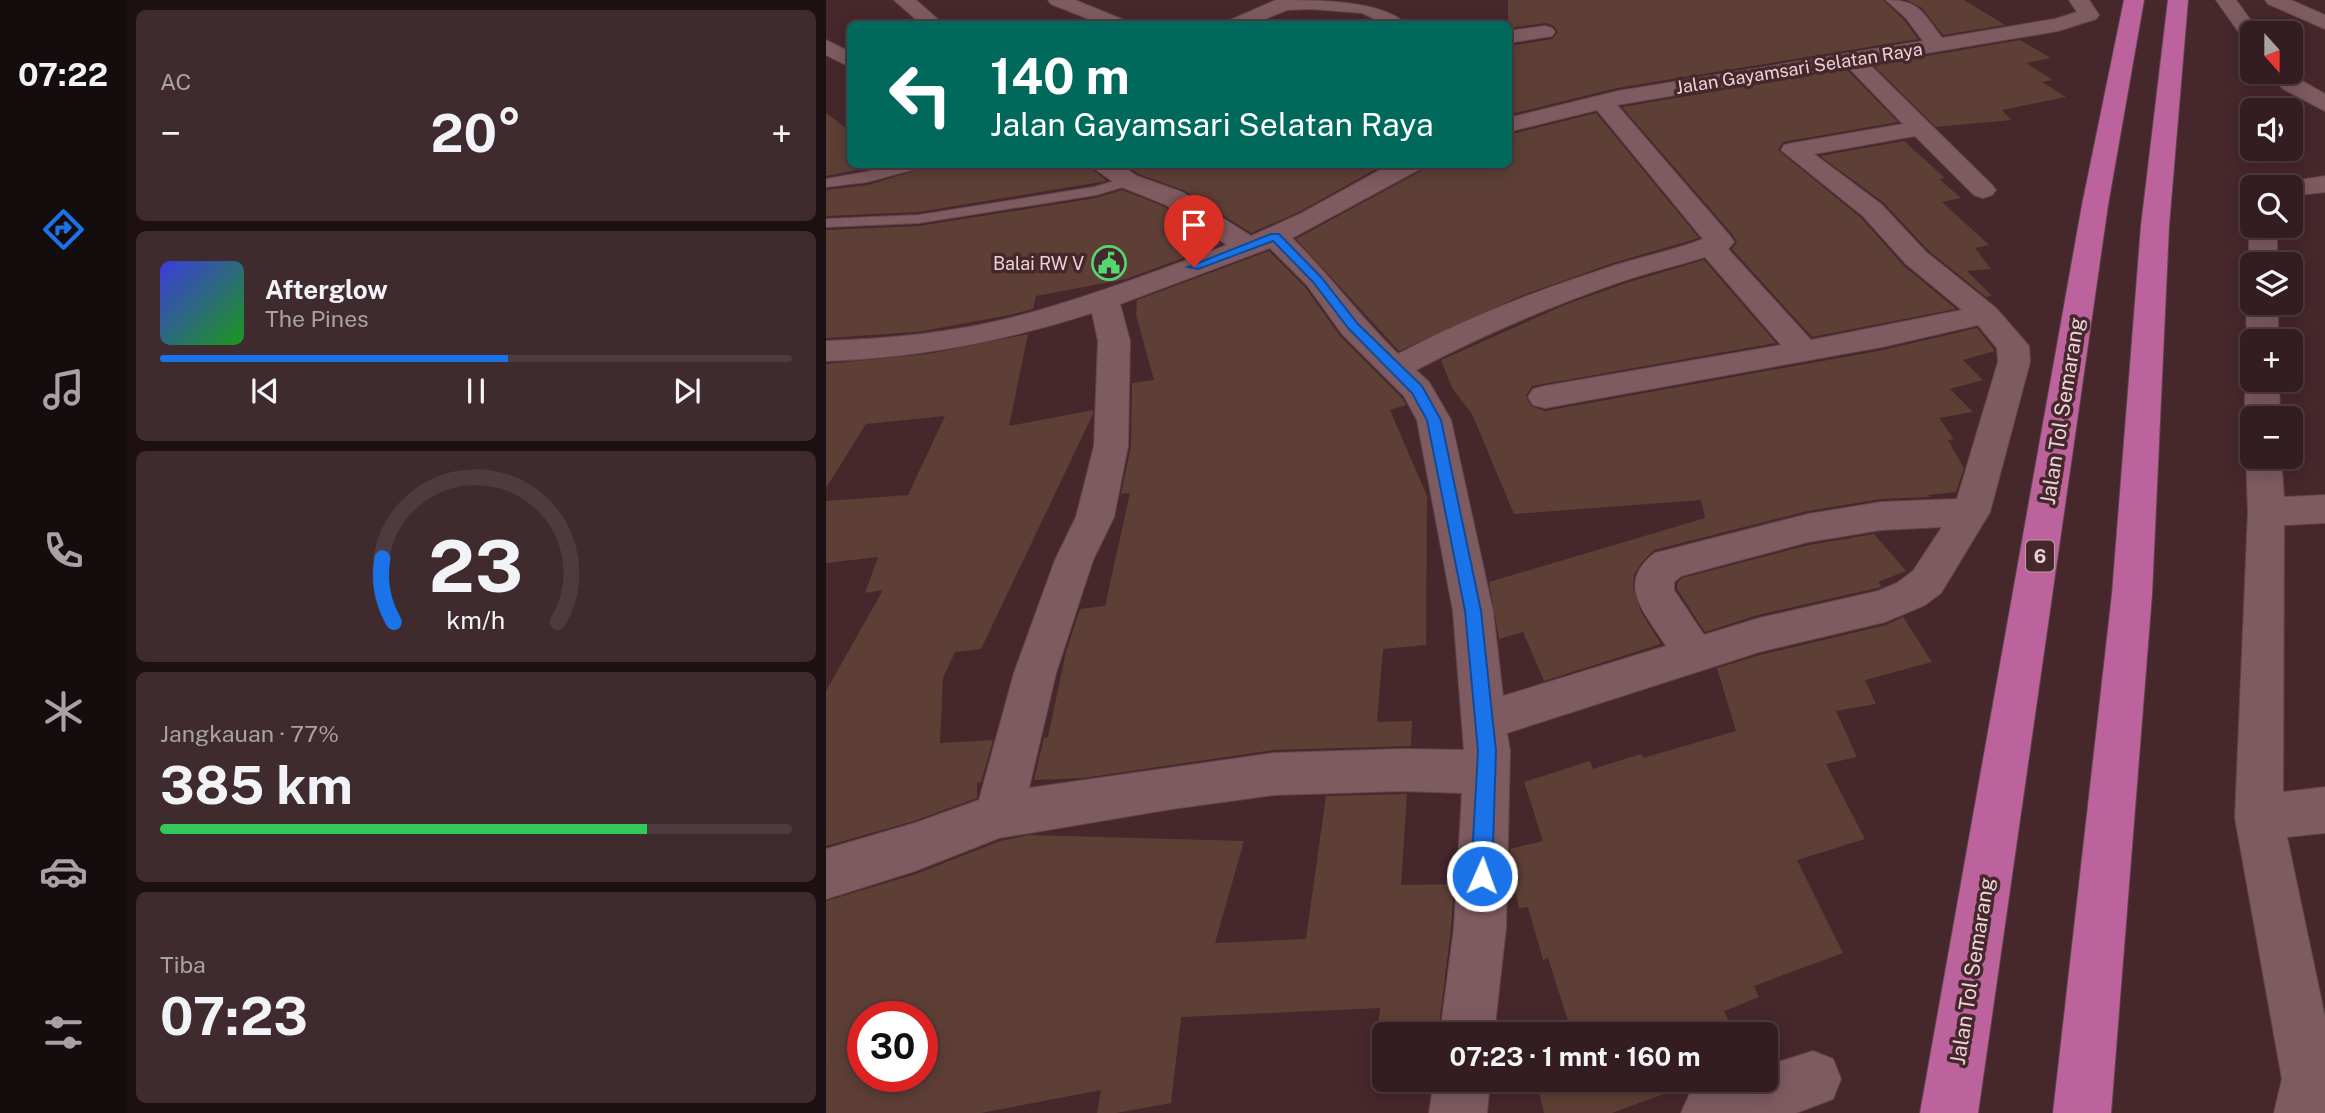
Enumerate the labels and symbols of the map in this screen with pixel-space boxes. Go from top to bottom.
north arrow [2240,21,2303,84]
street label: Jalan Gayamsari Selatan Raya [1674,38,1924,98]
pin [1164,195,1224,267]
public building icon: Balai RW V [1090,244,1128,282]
place label: Balai RW V [993,253,1084,274]
street label: Jalan Tol Semarang [2035,315,2089,507]
road number: 6 [2026,540,2054,572]
position arrow [1445,839,1519,913]
street label: Jalan Tol Semarang [1945,875,1999,1067]
speed limit sign: 30 [847,1001,938,1092]

